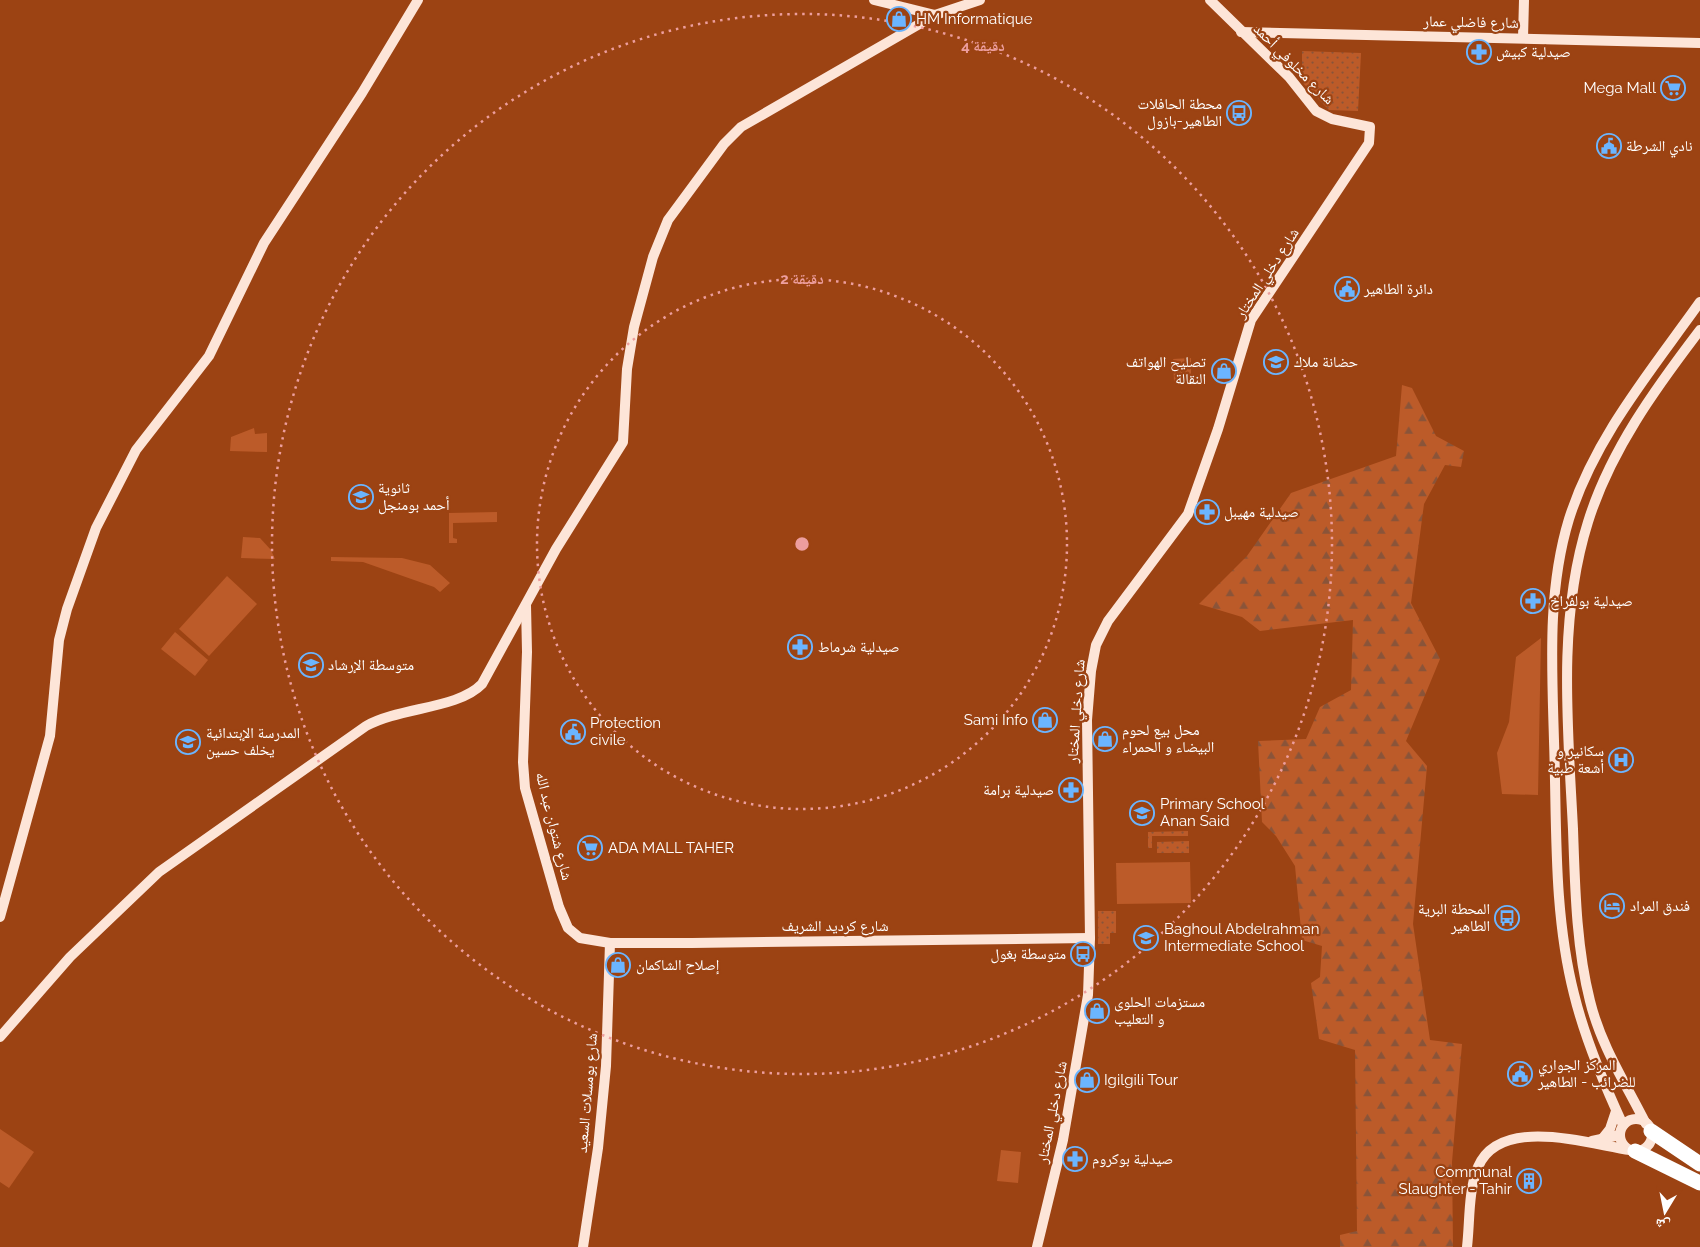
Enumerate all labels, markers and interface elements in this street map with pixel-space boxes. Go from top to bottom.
shop icon: HM Informatique [886,6,912,32]
place label: HM Informatique [916,10,1033,28]
street label: شارع فاضلي عمار [1422,12,1519,35]
street label: شارع مخلوفي أحمد [1248,20,1338,110]
text: 4 دقيقة [961,37,1005,55]
pharmacy icon: صيدلية كبيش [1466,39,1492,65]
place label: صيدلية كبيش [1496,43,1571,62]
supermarket icon: Mega Mall [1660,75,1686,101]
place label: Mega Mall [1583,79,1657,97]
place label: محطة الحافلات الطاهير-بازول [1138,95,1222,131]
bus stop icon: محطة الحافلات الطاهير-بازول [1226,100,1252,126]
public building icon: نادي الشرطة [1596,133,1622,159]
place label: نادي الشرطة [1626,137,1693,158]
street label: شارع دخلي المختار [1231,224,1305,324]
text: 2 دقيقة [780,270,824,288]
public building icon: دائرة الطاهير [1334,276,1360,302]
place label: دائرة الطاهير [1363,280,1433,298]
school or university icon: حضانة ملاك [1263,349,1289,375]
place label: تصليح الهواتف النقالة [1126,353,1207,388]
place label: حضانة ملاك [1294,353,1359,371]
shop icon: تصليح الهواتف النقالة [1211,358,1237,384]
place label: ثانوية أحمد بومنجل [378,479,450,515]
school or university icon: ثانوية أحمد بومنجل [348,484,374,510]
pharmacy icon: صيدلية مهيبل [1194,499,1220,525]
place label: صيدلية مهيبل [1224,503,1299,522]
centre of rings [793,535,811,553]
pharmacy icon: صيدلية بولفراخ [1520,588,1546,614]
place label: صيدلية بولفراخ [1550,592,1633,611]
pharmacy icon: صيدلية شرماط [787,634,813,660]
place label: صيدلية شرماط [818,638,900,656]
school or university icon: متوسطة الإرشاد [298,652,324,678]
place label: متوسطة الإرشاد [328,656,414,674]
street label: شارع دخلي المختار [1063,658,1091,765]
shop icon: Sami Info [1032,707,1058,733]
place label: Sami Info [964,711,1028,729]
place label: Protection civile [590,714,661,749]
public building icon: Protection civile [560,719,586,745]
place label: محل بيع لحوم البيضاء و الحمراء [1122,721,1214,756]
place label: المدرسة الإبتدائية يخلف حسين [206,724,300,760]
shop icon: محل بيع لحوم البيضاء و الحمراء [1092,726,1118,752]
school or university icon: المدرسة الإبتدائية يخلف حسين [175,729,201,755]
place label: سكانير و أشعة طبية [1547,742,1604,777]
hospital icon: سكانير و أشعة طبية [1608,747,1634,773]
street label: شارع شتوان عبد الله [531,770,576,882]
pharmacy icon: صيدلية برامة [1058,777,1084,803]
place label: صيدلية برامة [983,781,1054,799]
place label: Primary School Anan Said [1160,795,1266,830]
school or university icon: Primary School Anan Said [1129,800,1155,826]
supermarket icon: ADA MALL TAHER [577,835,603,861]
place label: ADA MALL TAHER [608,839,734,857]
hotel icon: فندق المراد [1599,893,1625,919]
place label: فندق المراد [1630,897,1690,916]
place label: المحطة البرية الطاهير [1418,900,1490,935]
bus stop icon: المحطة البرية الطاهير [1494,905,1520,931]
street label: شارع كرديد الشريف [781,917,889,936]
place label: Baghoul Abdelrahman Intermediate School [1164,920,1319,955]
school or university icon: Baghoul Abdelrahman Intermediate School [1133,925,1159,951]
bus stop icon: متوسطة بغول [1070,941,1096,967]
place label: متوسطة بغول [991,945,1066,964]
shop icon: إصلاح الشاكمان [605,952,631,978]
place label: إصلاح الشاكمان [636,956,720,975]
place label: مستزمات الحلوى و التعليب [1114,993,1205,1028]
shop icon: مستزمات الحلوى و التعليب [1084,998,1110,1024]
street label: شارع بومسلات السعيد [573,1032,602,1154]
place label: المركز الجواري للضرائب - الطاهير [1537,1056,1636,1091]
street label: شارع دخلي المختار [1033,1059,1074,1166]
public building icon: المركز الجواري للضرائب - الطاهير [1507,1061,1533,1087]
shop icon: Igilgili Tour [1074,1067,1100,1093]
place label: Igilgili Tour [1104,1071,1179,1089]
pharmacy icon: صيدلية بوكروم [1062,1146,1088,1172]
place label: صيدلية بوكروم [1092,1150,1173,1169]
place label: Communal Slaughter - Tahir [1399,1163,1513,1198]
building icon: Communal Slaughter - Tahir [1516,1168,1542,1194]
north arrow [1640,1187,1690,1237]
text: ش [1654,1215,1672,1234]

